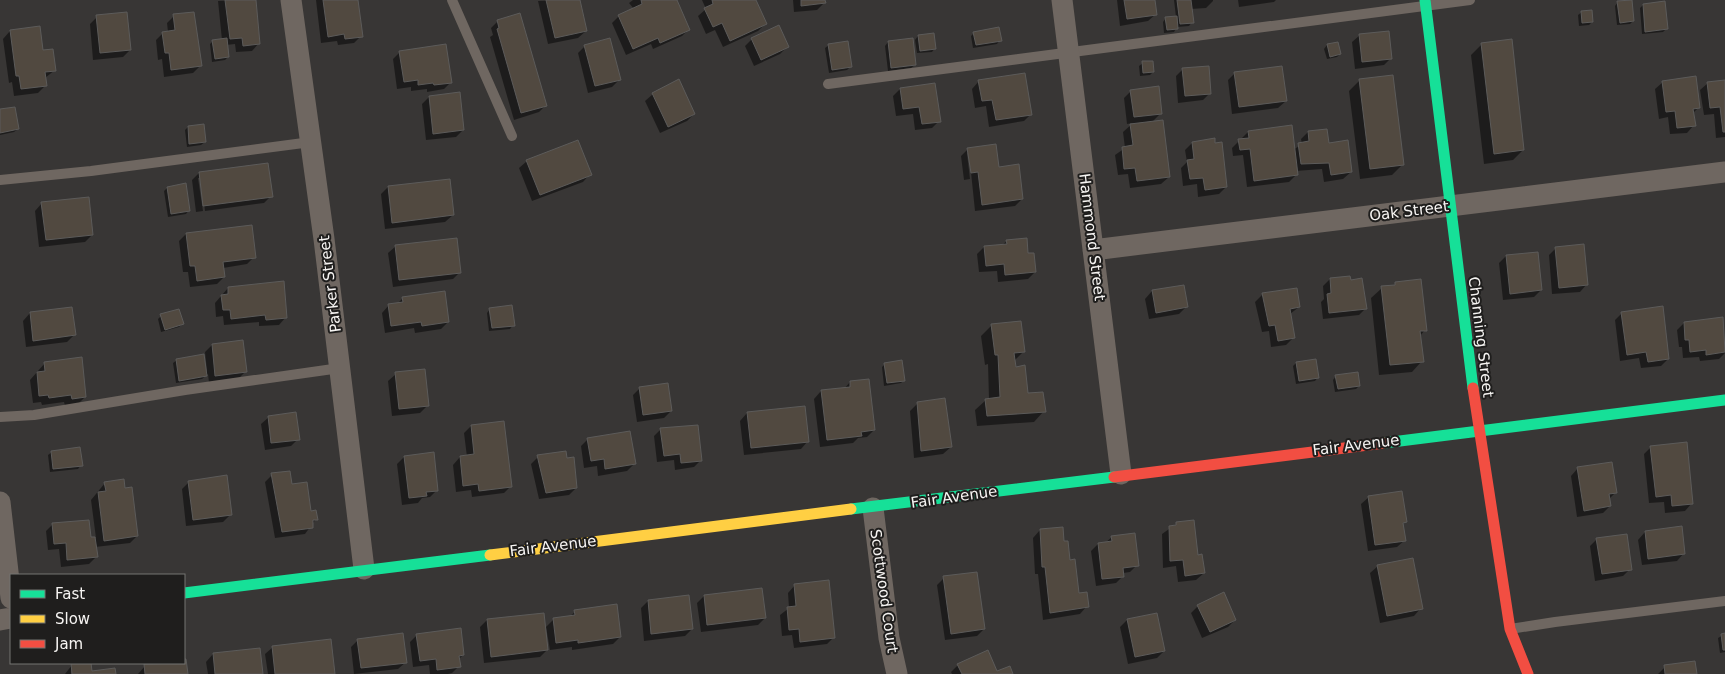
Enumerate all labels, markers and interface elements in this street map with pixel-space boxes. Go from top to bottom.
street label: Hammond Street [1075,172,1109,302]
street label: Oak Street [1368,197,1450,225]
street label: Parker Street [315,234,345,334]
street label: Channing Street [1465,275,1497,399]
street label: Fair Avenue [1312,431,1400,459]
street label: Fair Avenue [910,482,998,512]
street label: Scottwood Court [866,528,902,654]
street label: Fair Avenue [509,532,597,560]
legend [10,574,185,664]
text: Fast [55,585,85,603]
text: Slow [55,610,90,628]
text: Jam [54,635,83,653]

